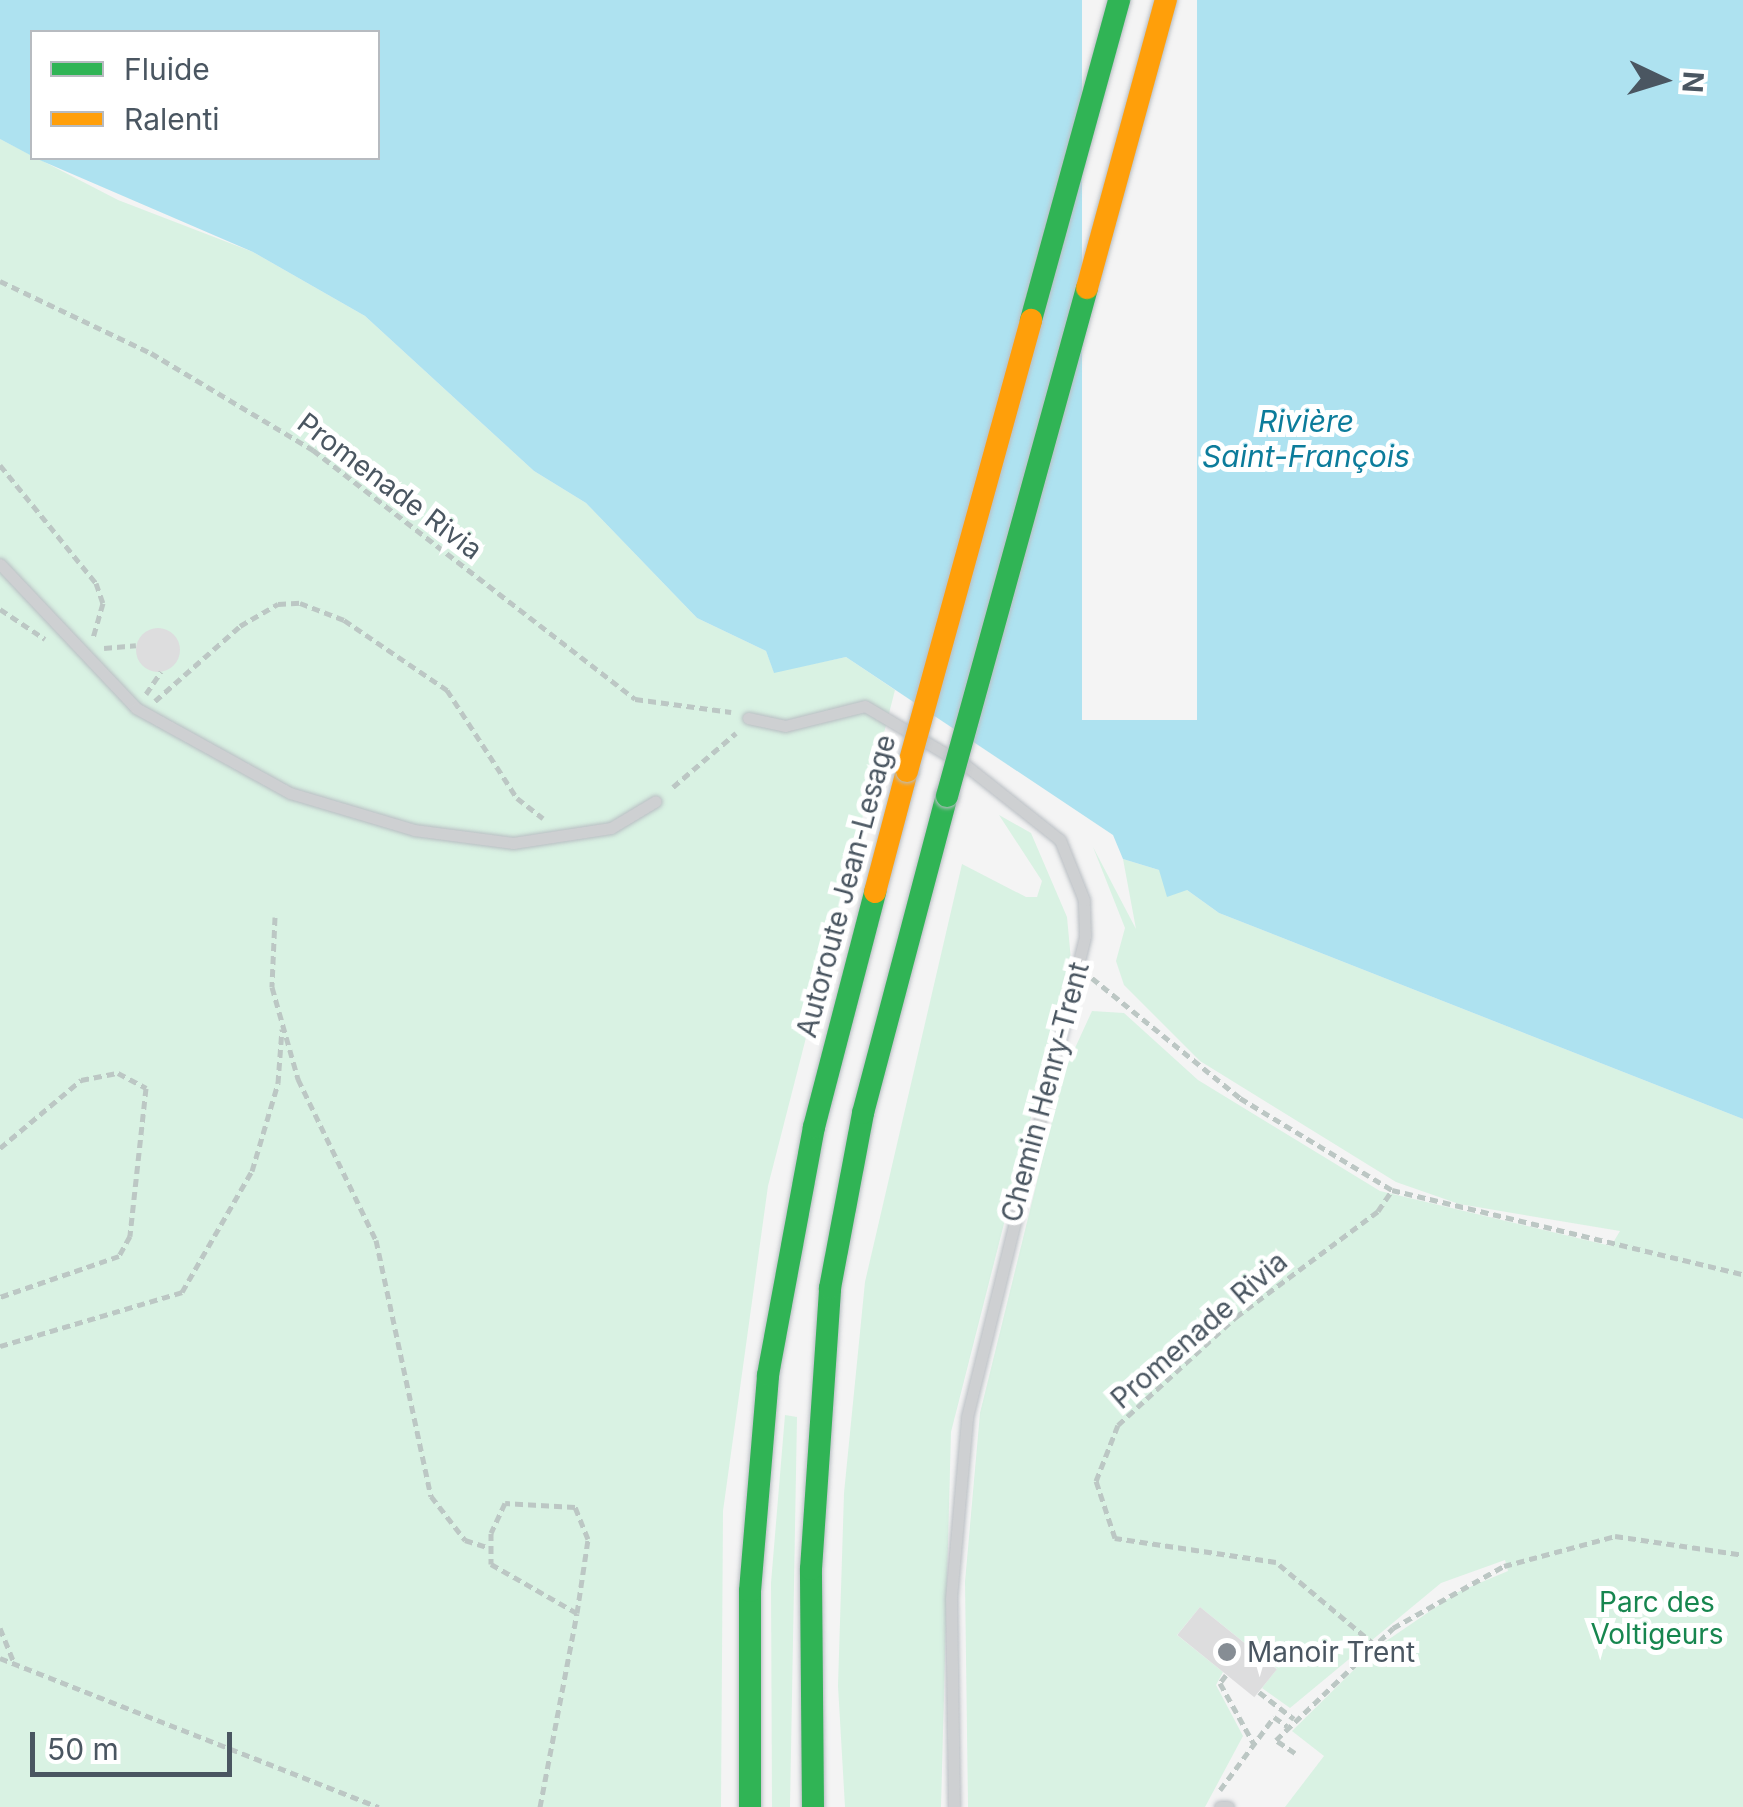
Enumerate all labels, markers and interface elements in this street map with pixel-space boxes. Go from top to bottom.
legend [30,30,380,160]
north arrow [1613,30,1713,130]
text: Fluide [124,51,210,87]
text: N [1675,70,1711,94]
text: Ralenti [124,101,220,137]
water label: Rivière Saint-François [1202,403,1410,474]
street label: Promenade Rivia [291,406,489,566]
street label: Autoroute Jean-Lesage [789,731,903,1041]
street label: Chemin Henry-Trent [994,958,1096,1226]
street label: Promenade Rivia [1104,1244,1294,1416]
park label: Parc des Voltigeurs [1590,1585,1724,1651]
place label: Manoir Trent [1247,1635,1415,1669]
marker: Manoir Trent [1216,1641,1238,1663]
scale bar [35,1712,238,1774]
text: 50 m [47,1731,119,1767]

